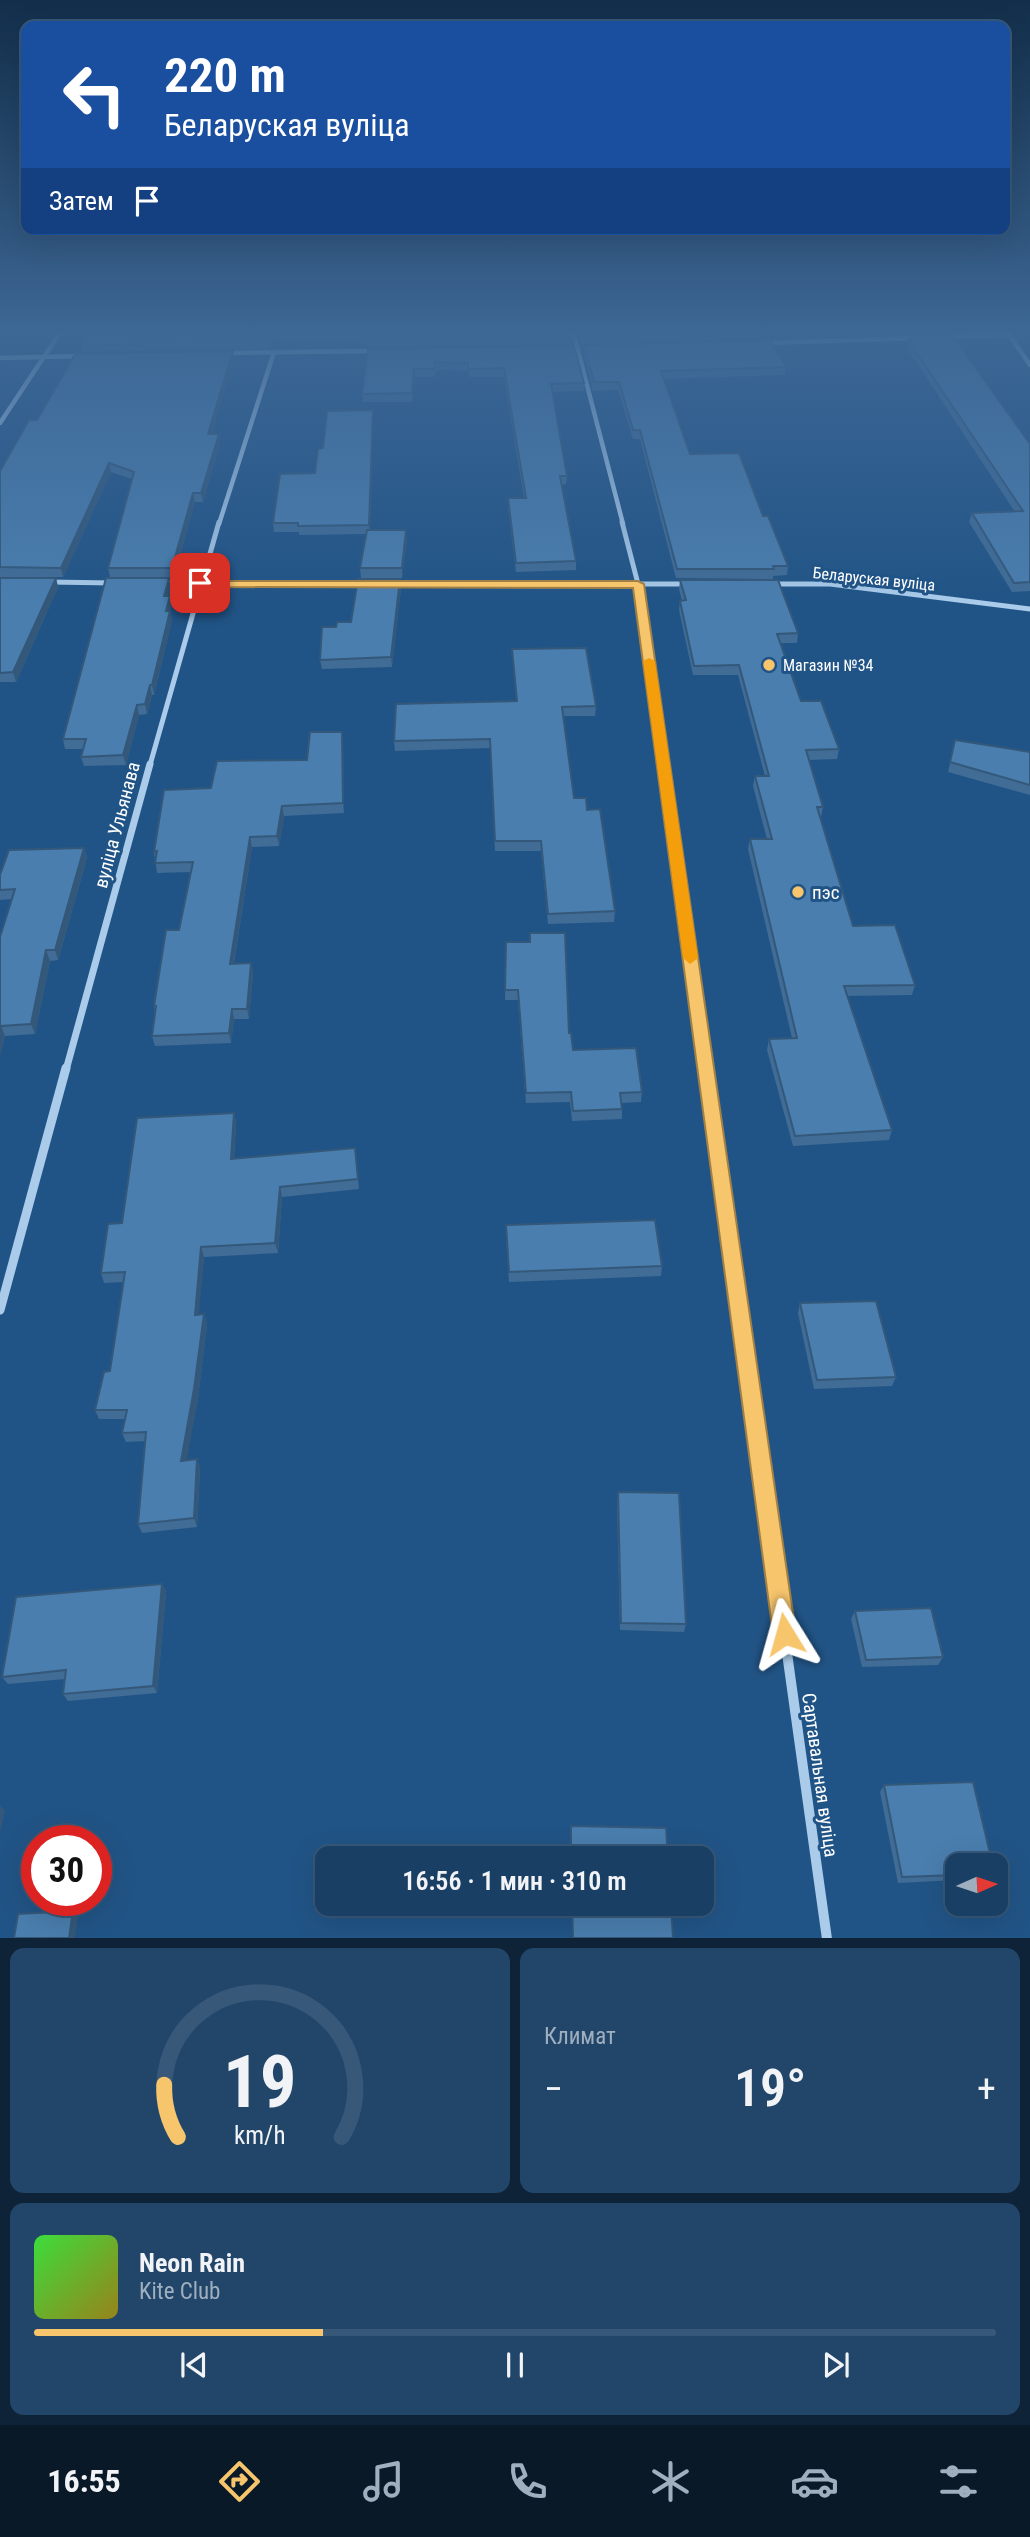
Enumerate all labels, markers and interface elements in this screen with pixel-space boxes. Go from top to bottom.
text: 220 m [164,47,286,104]
icon: left [49,49,140,140]
text: Беларуская вуліца [164,106,410,144]
icon: arrive [128,182,166,220]
text: Затем [49,186,114,216]
pin [170,553,230,613]
street label: Беларуская вуліца [812,563,936,595]
icon: arrive [181,564,219,602]
place label: Магазин №34 [783,656,874,675]
marker: Магазин №34 [761,657,777,673]
street label: вуліца Ульянава [89,759,145,891]
place label: пэс [812,881,840,904]
marker: пэс [790,884,806,900]
position arrow [748,1597,822,1671]
street label: Сартавальная вуліца [797,1692,843,1858]
speed limit sign: 30 [21,1825,112,1916]
north arrow [945,1853,1008,1916]
map controls [945,1853,1008,1916]
text: 16:56 · 1 мин · 310 m [402,1866,627,1896]
text: Климат [544,2023,616,2050]
text: 19 [223,2039,297,2125]
text: 19° [734,2058,806,2119]
text: − [544,2067,563,2111]
text: + [977,2067,996,2111]
text: km/h [234,2120,286,2149]
text: Neon Rain [139,2248,245,2278]
text: Kite Club [139,2278,220,2305]
icon: previous [175,2346,213,2384]
icon: pause [496,2346,534,2384]
icon: next [817,2346,855,2384]
icon: directions [215,2457,264,2506]
icon: music [359,2457,408,2506]
icon: phone [503,2457,552,2506]
icon: climate [646,2457,695,2506]
icon: car [790,2457,839,2506]
icon: filters [934,2457,983,2506]
text: 16:55 [47,2462,121,2500]

